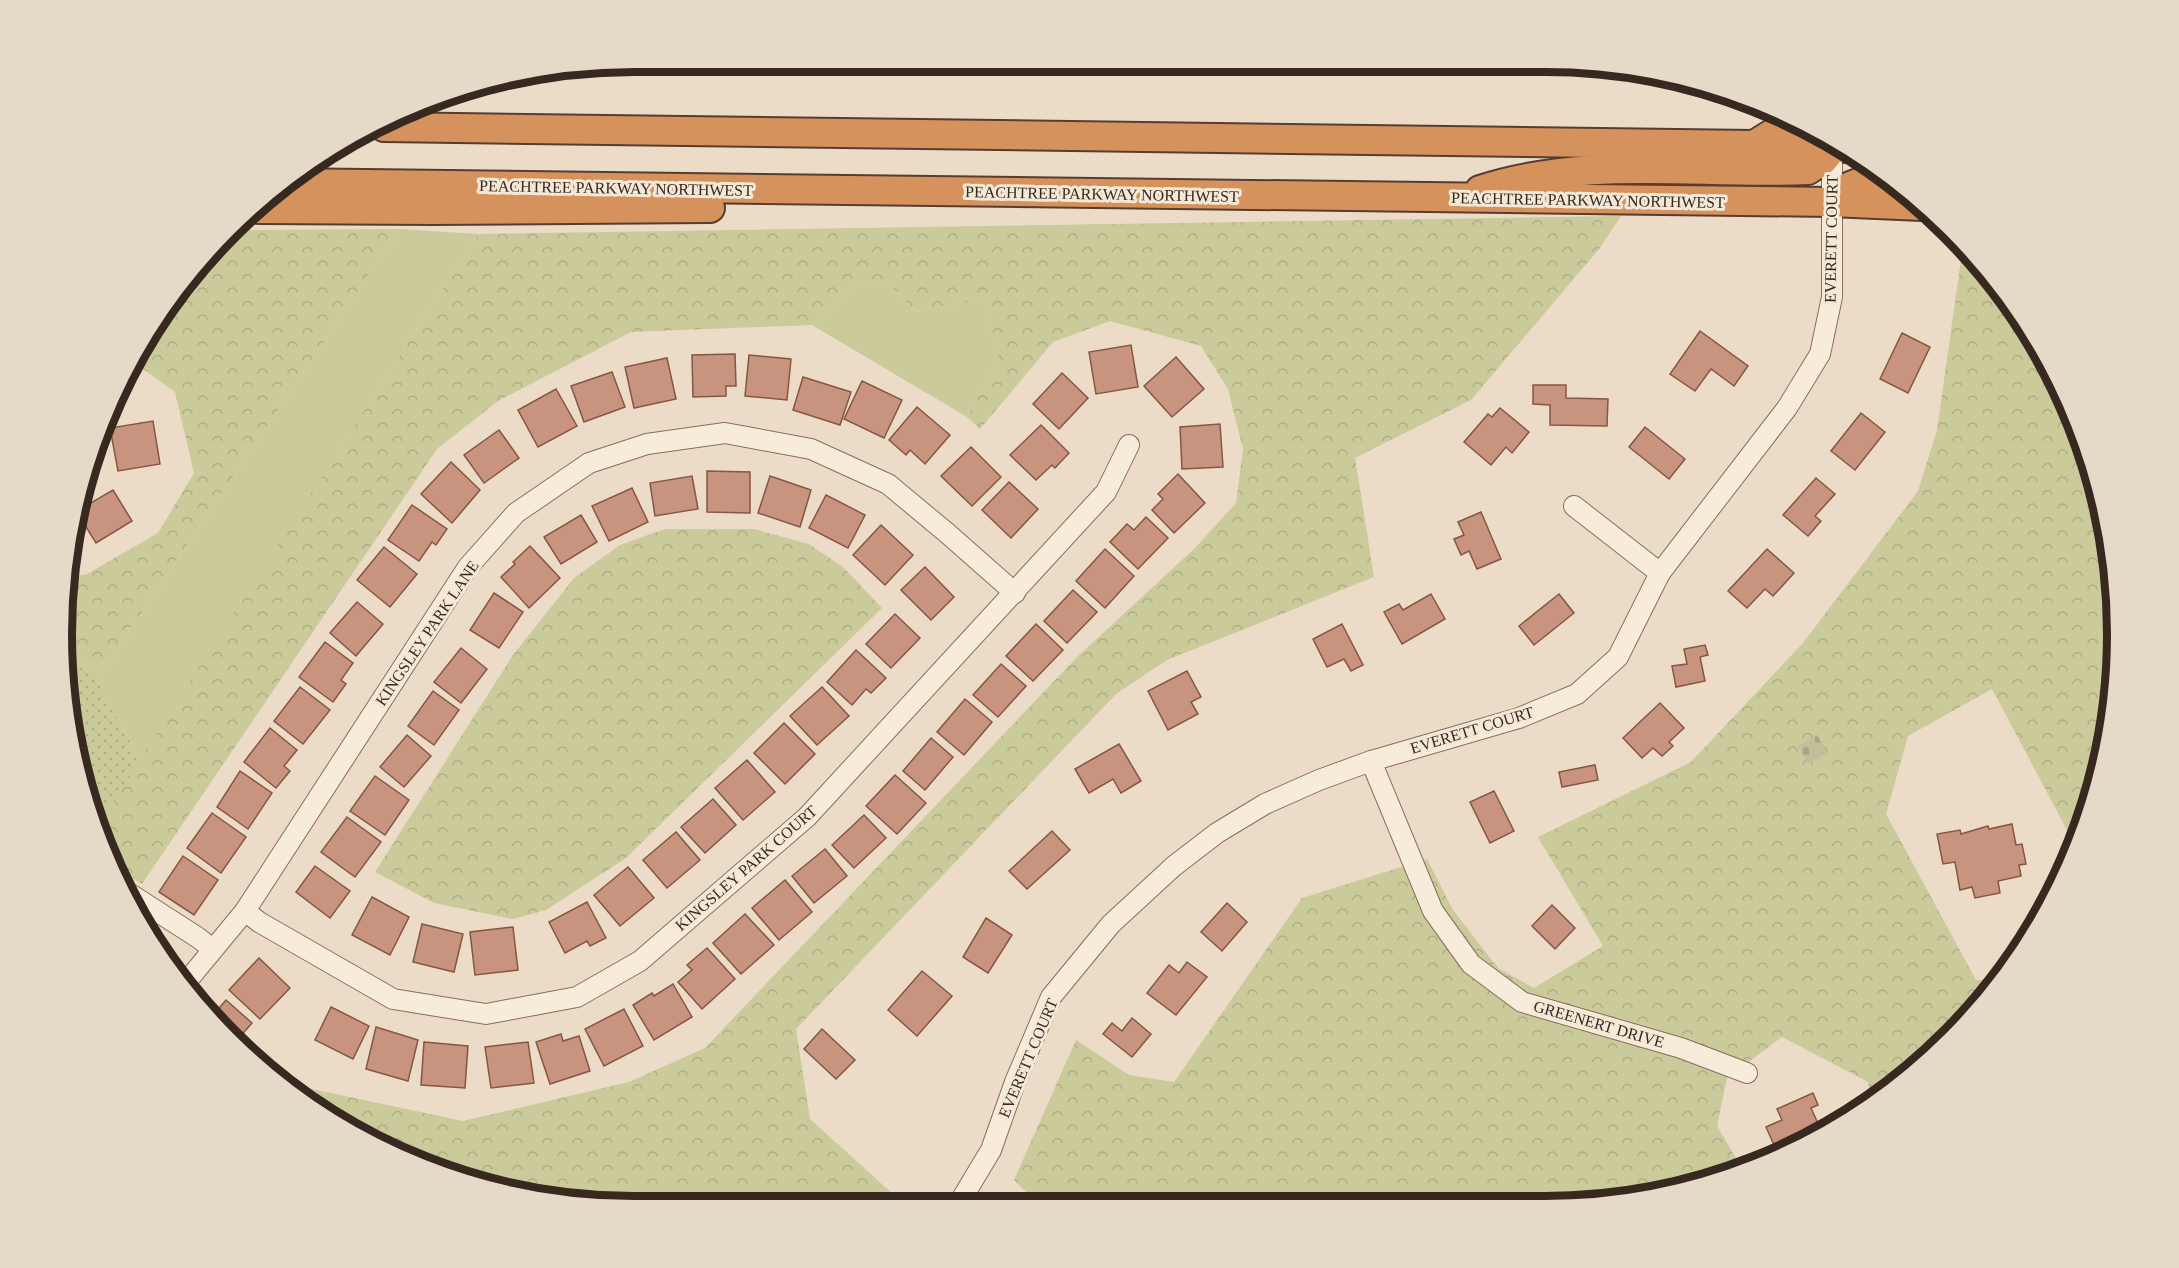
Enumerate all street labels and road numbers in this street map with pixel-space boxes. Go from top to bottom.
street label: EVERETT COURT [1821,175,1841,303]
street label: PEACHTREE PARKWAY NORTHWEST [479,177,753,199]
street label: PEACHTREE PARKWAY NORTHWEST [965,183,1239,205]
street label: PEACHTREE PARKWAY NORTHWEST [1451,189,1725,211]
street label: KINGSLEY PARK LANE [372,557,482,709]
street label: EVERETT COURT [1408,703,1536,757]
street label: KINGSLEY PARK COURT [672,802,820,934]
street label: EVERETT COURT [995,996,1061,1120]
street label: GREENERT DRIVE [1532,997,1666,1051]

